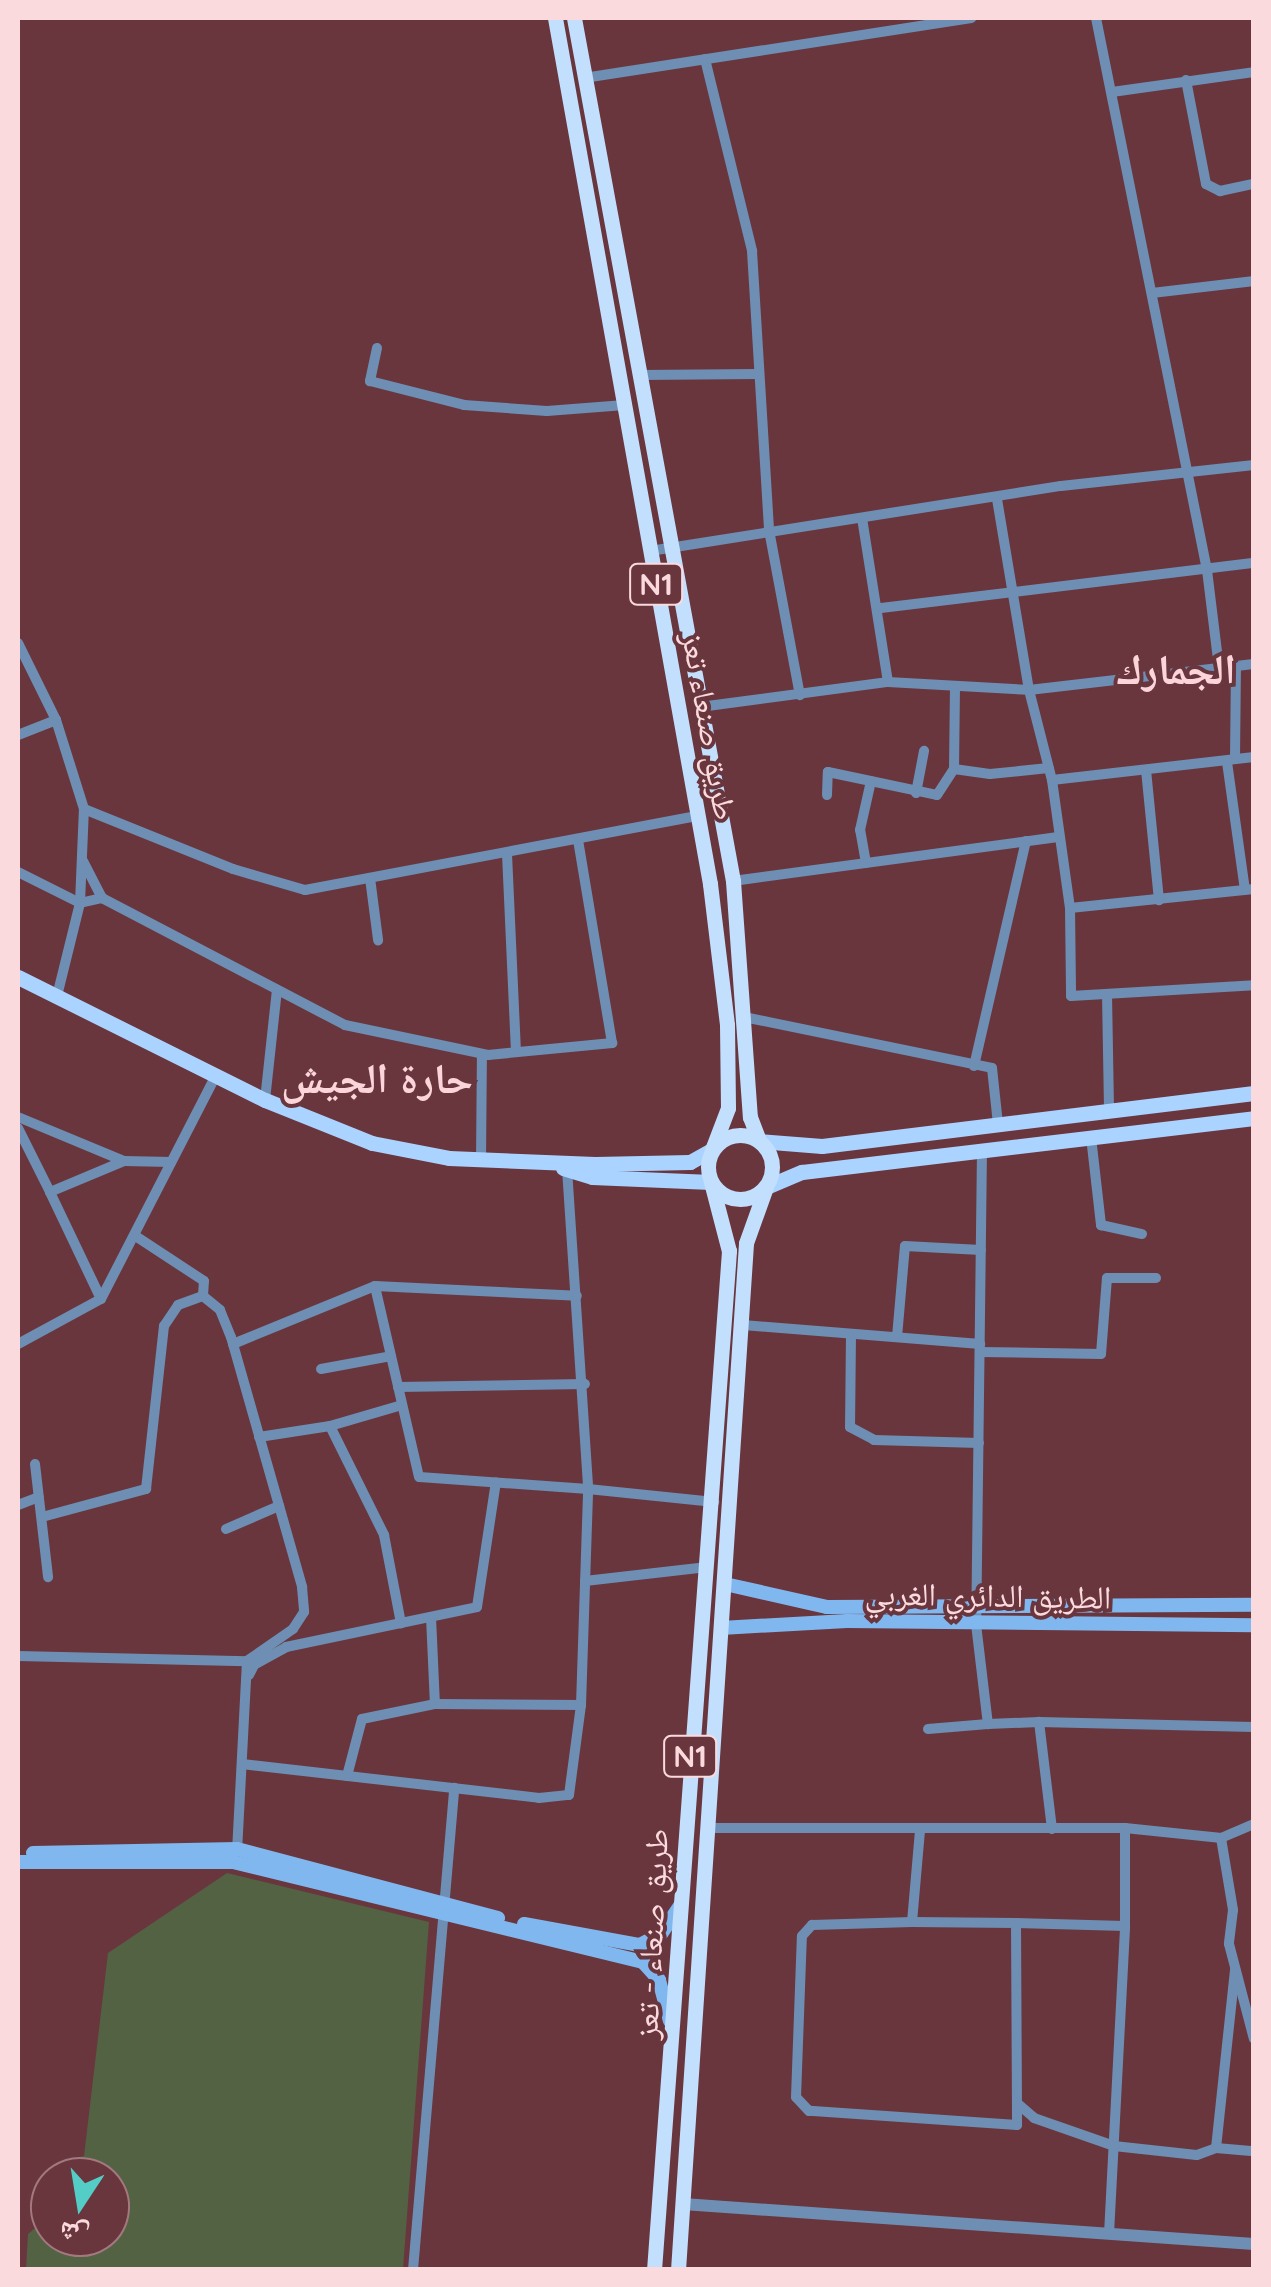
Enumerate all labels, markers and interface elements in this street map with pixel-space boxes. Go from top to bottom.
road number: N1 [628,559,684,609]
street label: طريق صنعاء تعز [675,629,745,823]
district label: الجمارك [1116,644,1236,694]
district label: حارة الجيش [281,1053,473,1103]
street label: الطريق الدائري الغربي [864,1574,1112,1616]
road number: N1 [662,1731,718,1781]
street label: طريق صنعاء - تعز [626,1828,676,2040]
north arrow [30,2157,130,2257]
text: ش [56,2215,92,2255]

